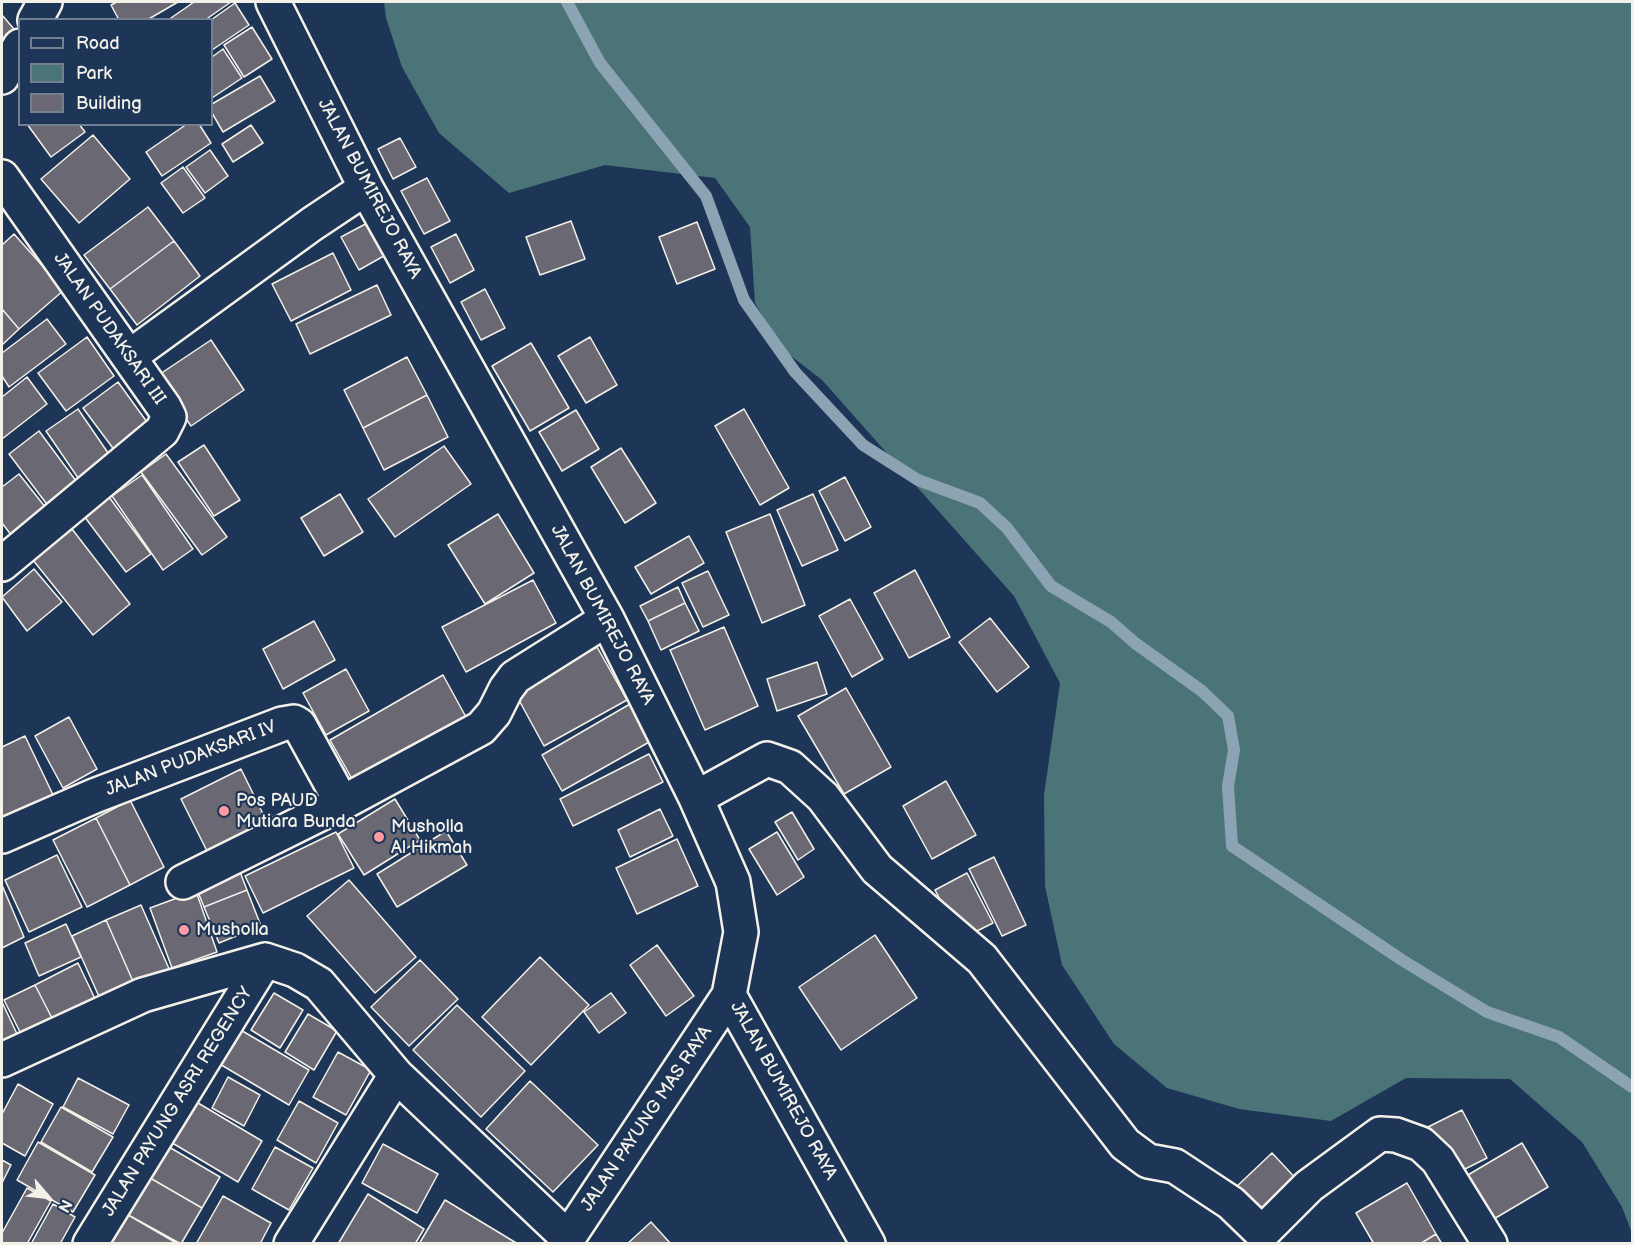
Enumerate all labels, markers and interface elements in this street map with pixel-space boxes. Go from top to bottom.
legend [18,18,213,126]
text: Road [76,33,120,54]
text: Park [76,63,112,84]
text: Building [76,93,142,114]
street label: JALAN BUMIREJO RAYA [312,95,426,283]
street label: JALAN PUDAKSARI III [48,249,170,409]
street label: JALAN BUMIREJO RAYA [545,521,659,709]
street label: JALAN PUDAKSARI IV [103,717,279,801]
place label: Pos PAUD Mutiara Bunda [236,790,356,832]
marker: Pos PAUD Mutiara Bunda [217,804,231,818]
place label: Musholla Al Hikmah [391,816,472,858]
marker: Musholla Al Hikmah [372,830,386,844]
place label: Musholla [196,919,269,941]
marker: Musholla [177,923,191,937]
street label: JALAN PAYUNG ASRI REGENCY [98,983,258,1221]
street label: JALAN BUMIREJO RAYA [725,998,841,1184]
street label: JALAN PAYUNG MAS RAYA [577,1022,717,1216]
north arrow [18,1167,78,1227]
text: N [53,1196,76,1215]

